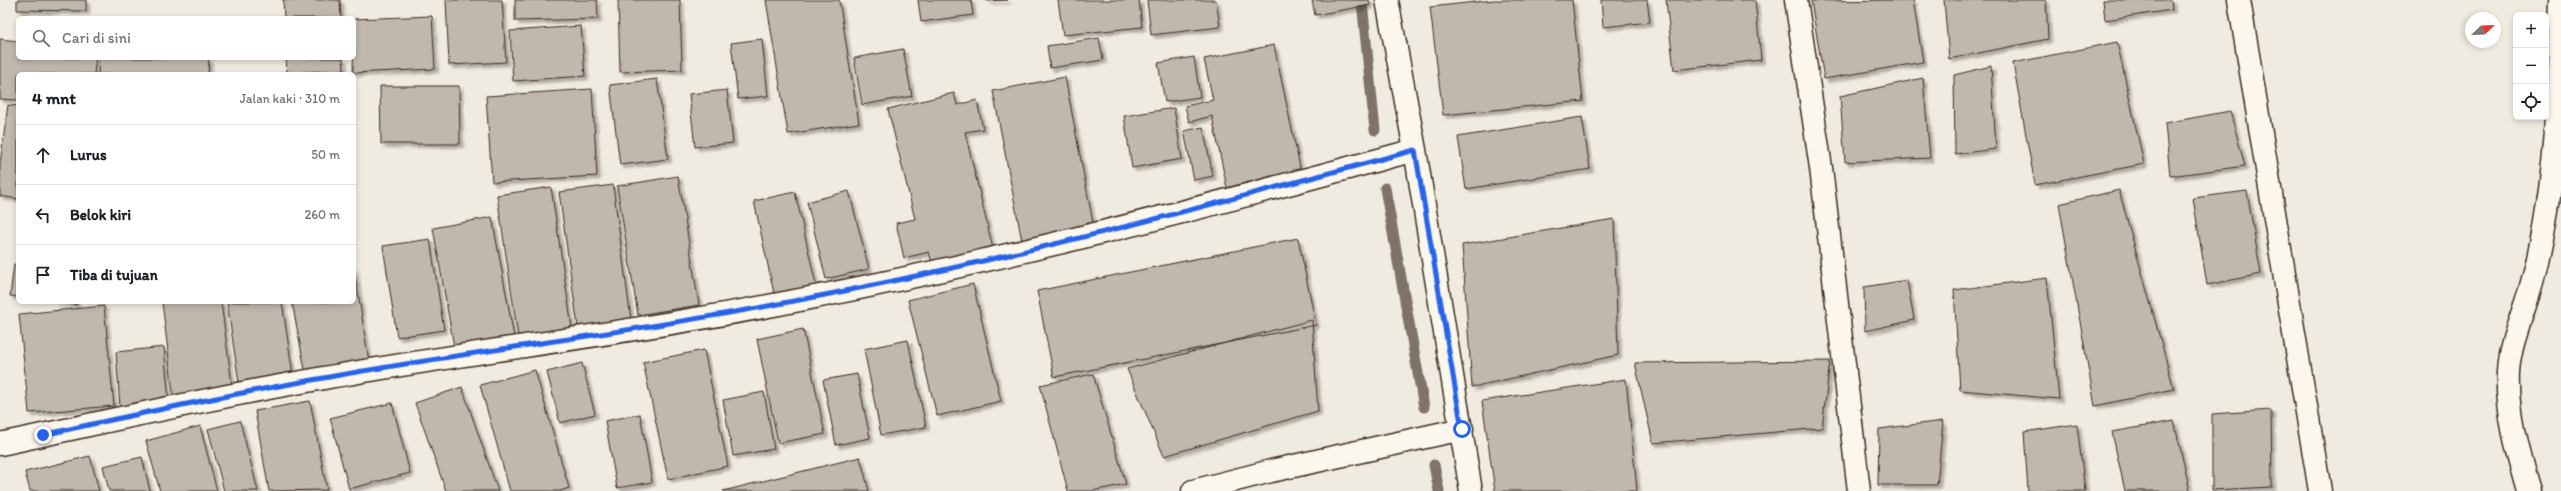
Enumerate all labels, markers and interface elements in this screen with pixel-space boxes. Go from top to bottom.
north arrow [2465,12,2501,48]
map controls [2513,12,2549,120]
button: + [2513,12,2549,48]
search box [16,16,356,60]
icon: search [30,27,52,49]
text: Cari di sini [62,29,131,47]
button: − [2513,48,2549,84]
button: locate [2513,84,2549,120]
text: 4 mnt [32,88,76,108]
text: Jalan kaki · 310 m [240,91,340,106]
icon: ahead [32,144,54,166]
text: Lurus [70,146,107,164]
text: 50 m [311,147,340,162]
icon: left [32,204,54,226]
text: Belok kiri [70,206,131,224]
text: 260 m [304,207,340,222]
icon: arrive [32,264,54,286]
text: Tiba di tujuan [70,266,158,284]
route start [1453,420,1471,438]
route end [34,426,52,444]

